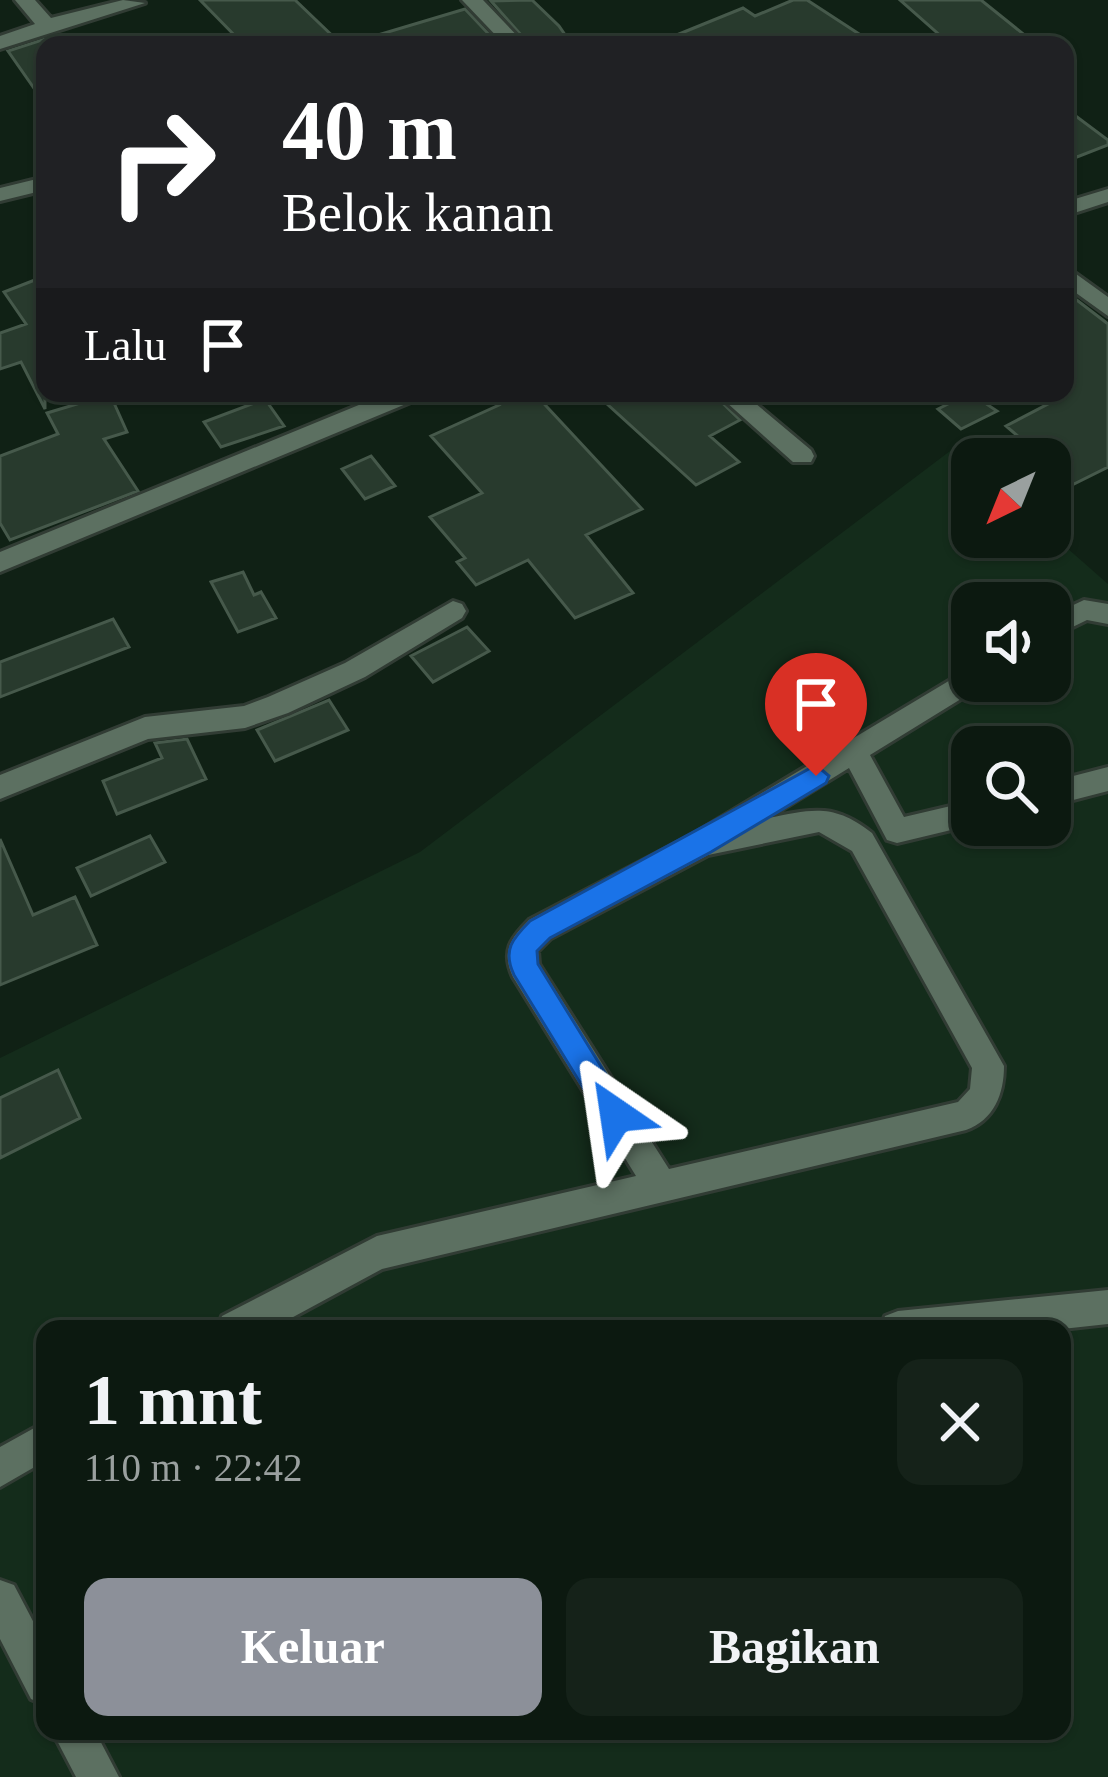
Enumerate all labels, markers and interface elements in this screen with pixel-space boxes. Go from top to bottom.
icon: right [84,84,240,240]
text: 40 m [282,84,457,177]
text: Belok kanan [282,183,553,243]
icon: arrive [190,312,256,378]
text: Lalu [84,320,166,370]
north arrow [951,438,1071,558]
map controls [951,438,1071,846]
button: sound [951,582,1071,702]
pin [765,653,867,776]
icon: arrive [783,671,849,737]
button: search [951,726,1071,846]
position arrow [553,1052,679,1178]
button: close [897,1359,1023,1485]
text: 1 mnt [84,1360,262,1440]
text: 110 m · 22:42 [84,1446,302,1489]
button: Keluar [84,1578,542,1716]
button: Bagikan [566,1578,1023,1716]

